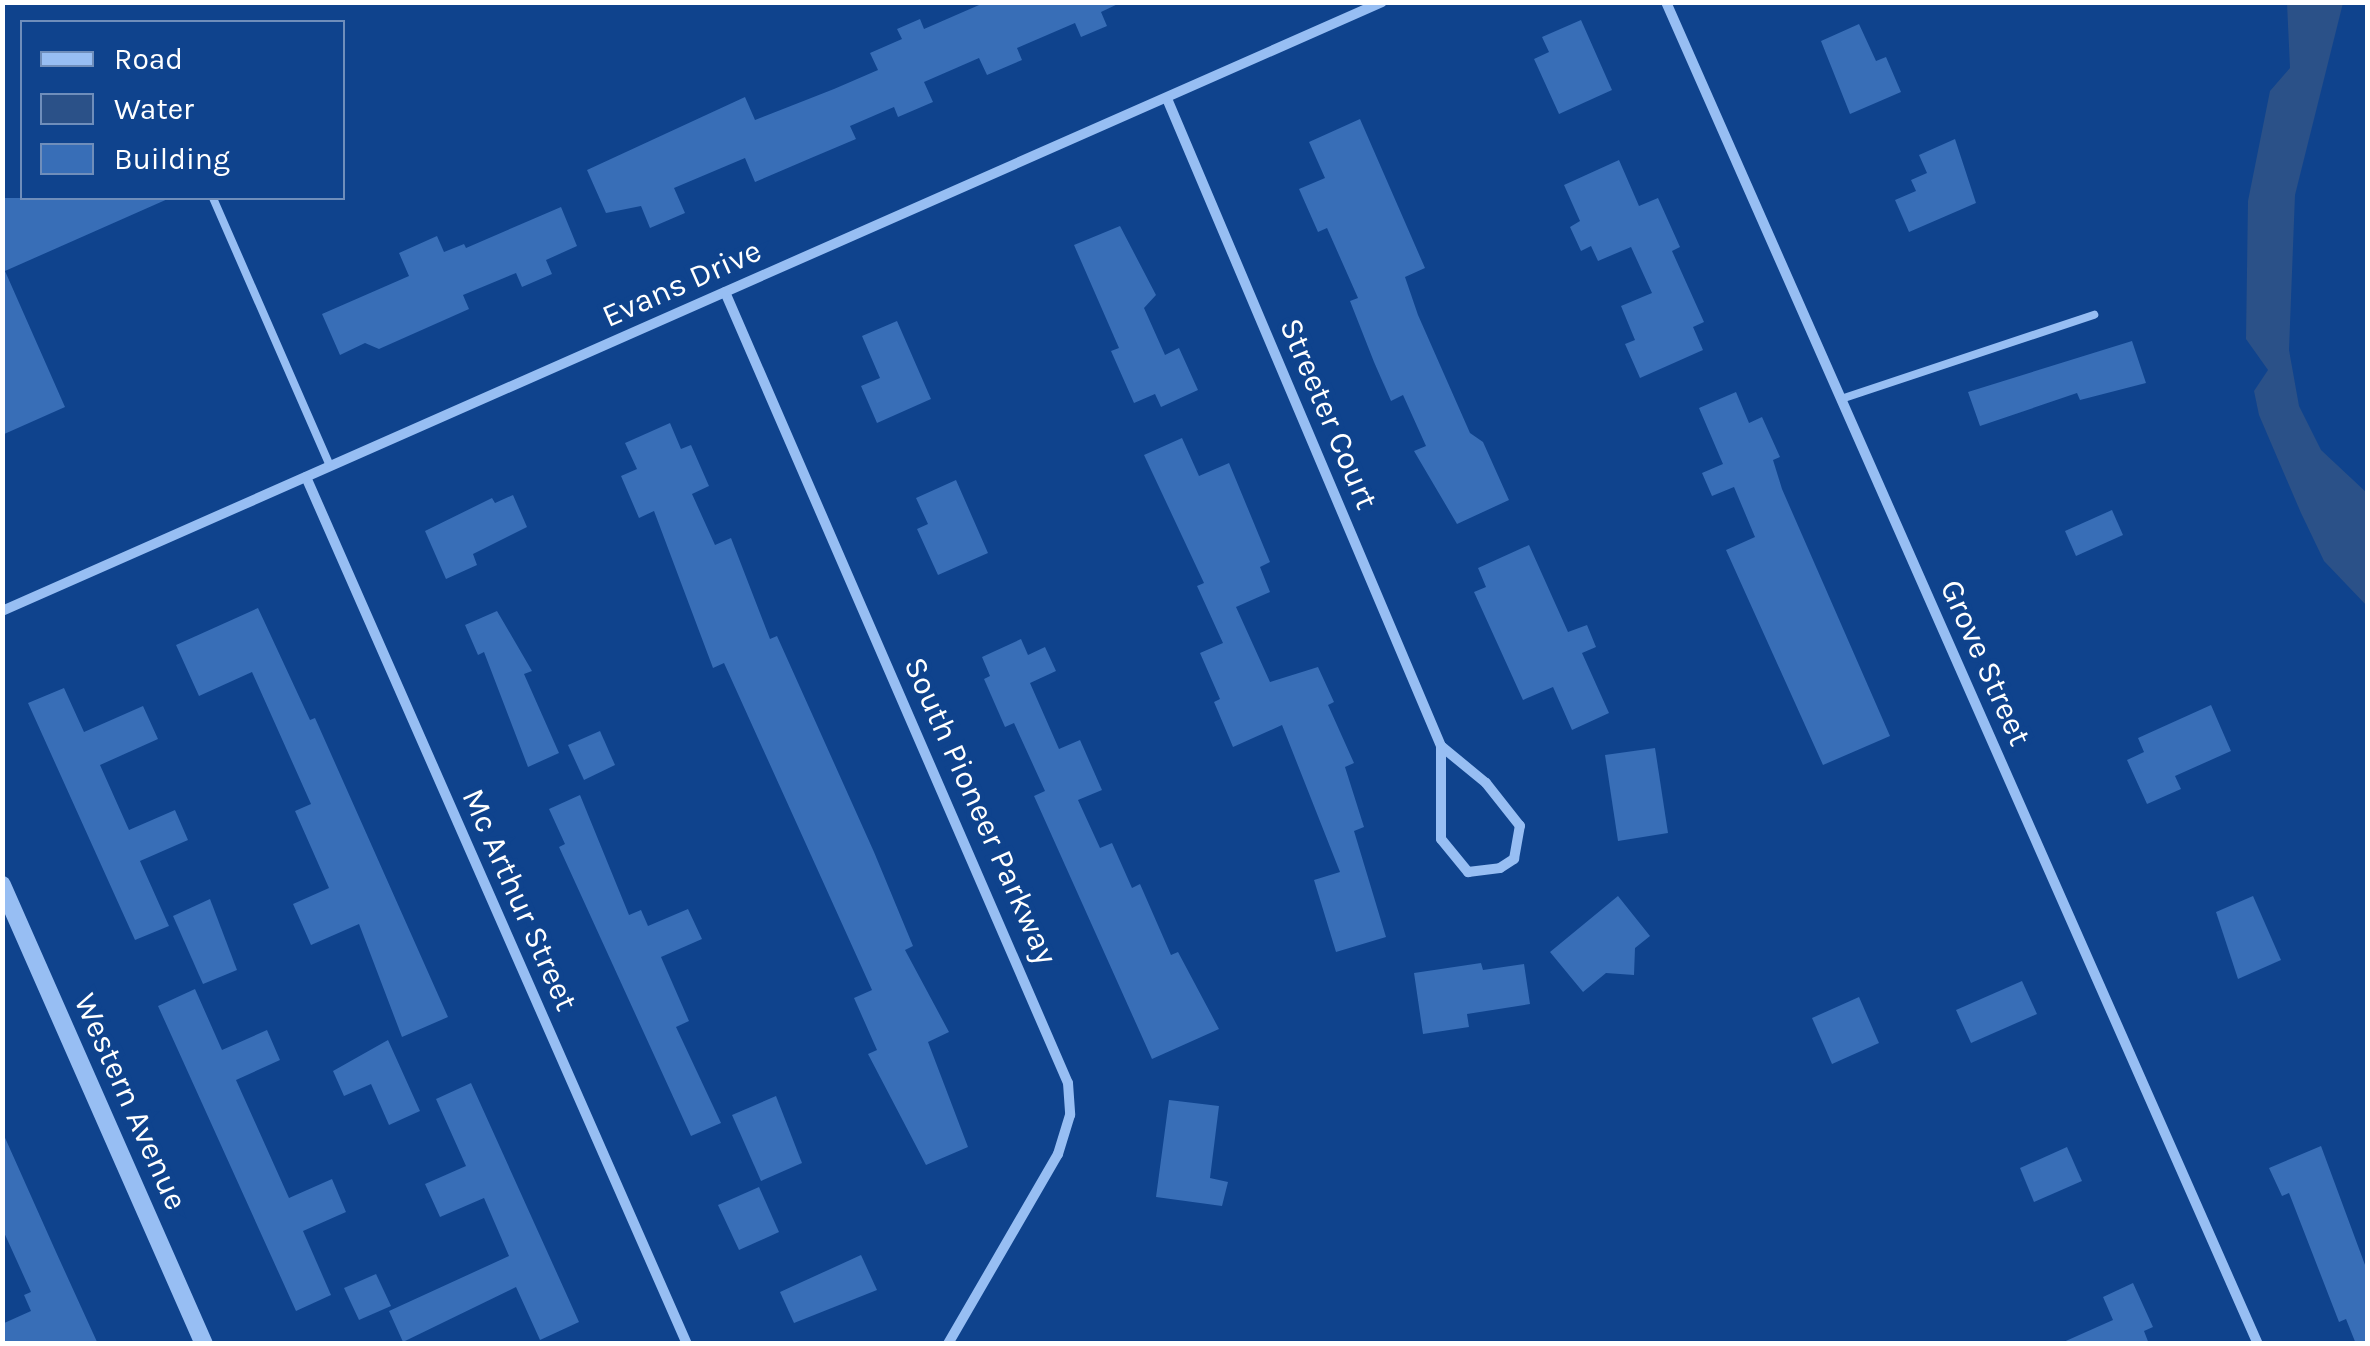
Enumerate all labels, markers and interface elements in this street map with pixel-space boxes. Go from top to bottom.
legend [20,20,345,200]
text: Road [114,41,183,77]
text: Water [114,91,194,127]
text: Building [114,141,230,177]
street label: Evans Drive [596,232,768,336]
street label: Streeter Court [1271,313,1385,515]
street label: Grove Street [1931,574,2039,752]
street label: South Pioneer Parkway [895,652,1065,970]
street label: Mc Arthur Street [453,783,585,1017]
street label: Western Avenue [65,988,195,1216]

